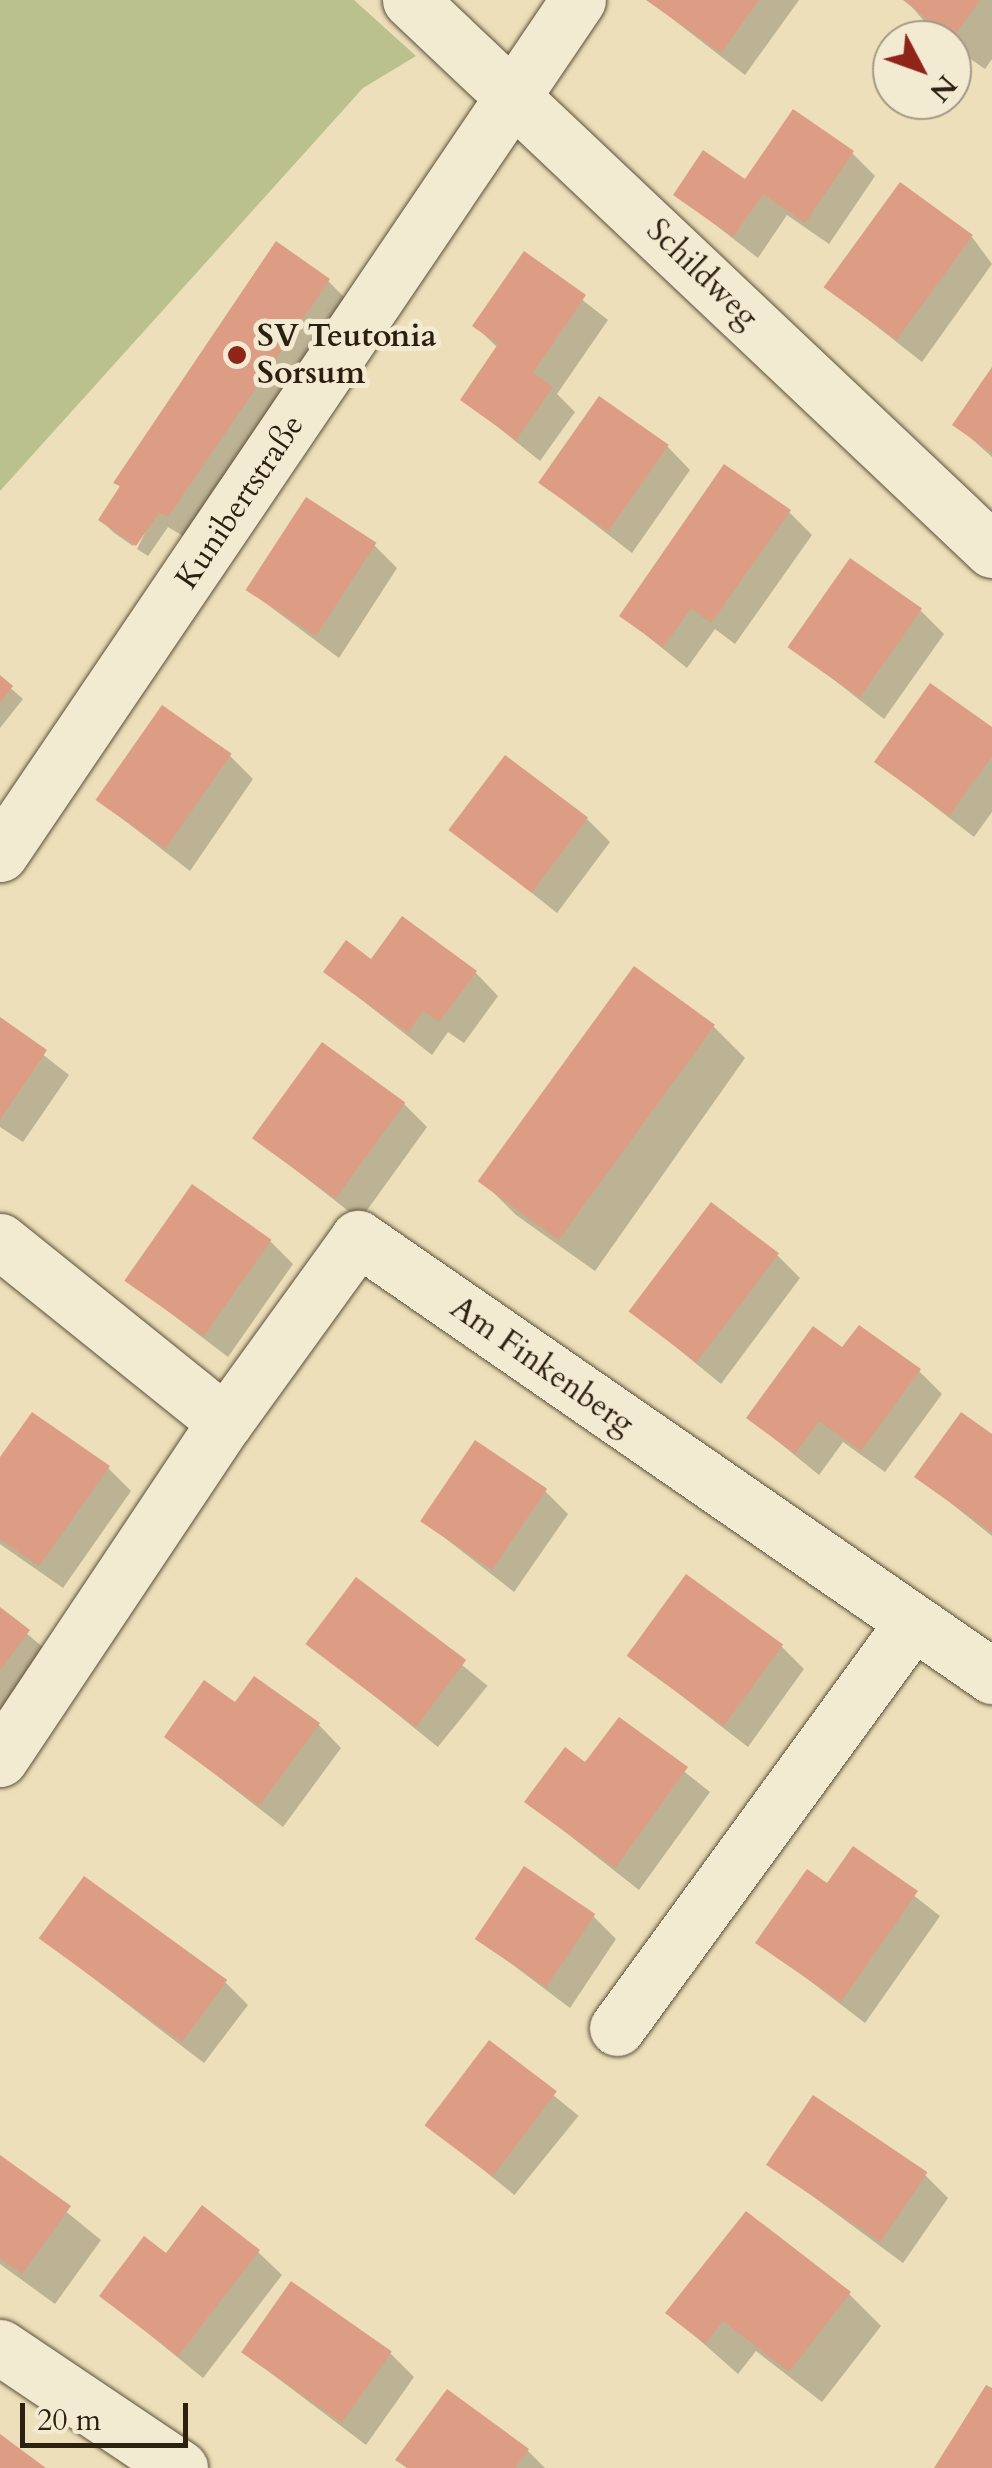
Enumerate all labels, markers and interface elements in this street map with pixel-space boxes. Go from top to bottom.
north arrow [872,20,972,120]
text: N [921,67,965,110]
street label: Schildweg [638,211,766,337]
place label: SV Teutonia Sorsum [257,318,437,393]
marker: SV Teutonia Sorsum [226,344,248,366]
street label: Kunibertstraße [168,408,312,596]
street label: Am Finkenberg [443,1289,641,1443]
scale bar [25,2383,192,2445]
text: 20 m [37,2400,101,2441]

